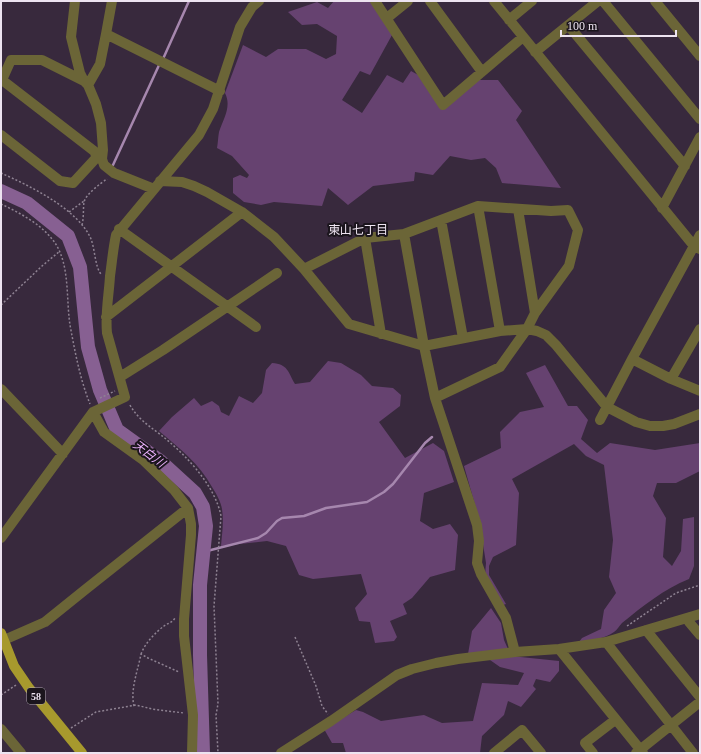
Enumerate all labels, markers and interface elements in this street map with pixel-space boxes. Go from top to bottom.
scale bar [561,12,676,38]
text: 100 m [567,19,598,33]
district label: 東山七丁目 [328,223,388,237]
water label: 天白川 [130,438,169,472]
road number: 58 [27,688,45,704]

